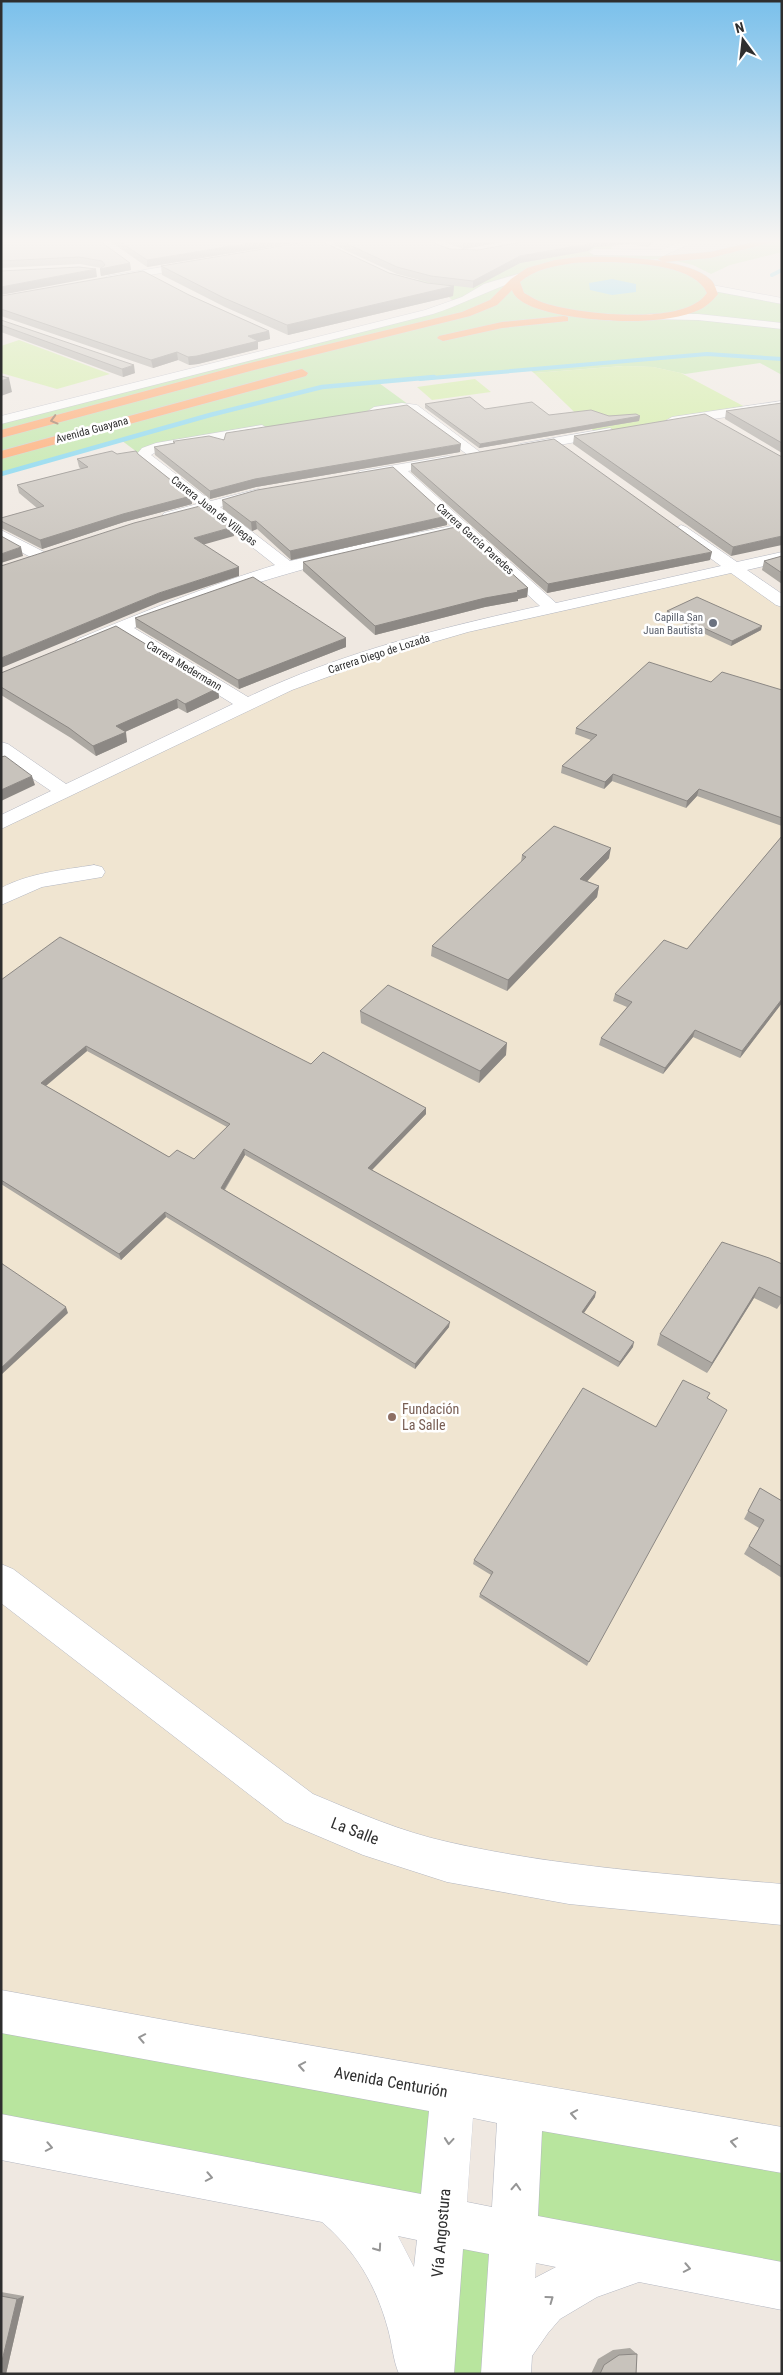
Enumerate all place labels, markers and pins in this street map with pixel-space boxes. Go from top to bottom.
place label: Capilla San Juan Bautista [643,611,703,637]
marker: Capilla San Juan Bautista [707,617,719,629]
place label: Fundación La Salle [402,1401,459,1433]
marker: Fundación La Salle [386,1411,398,1423]

